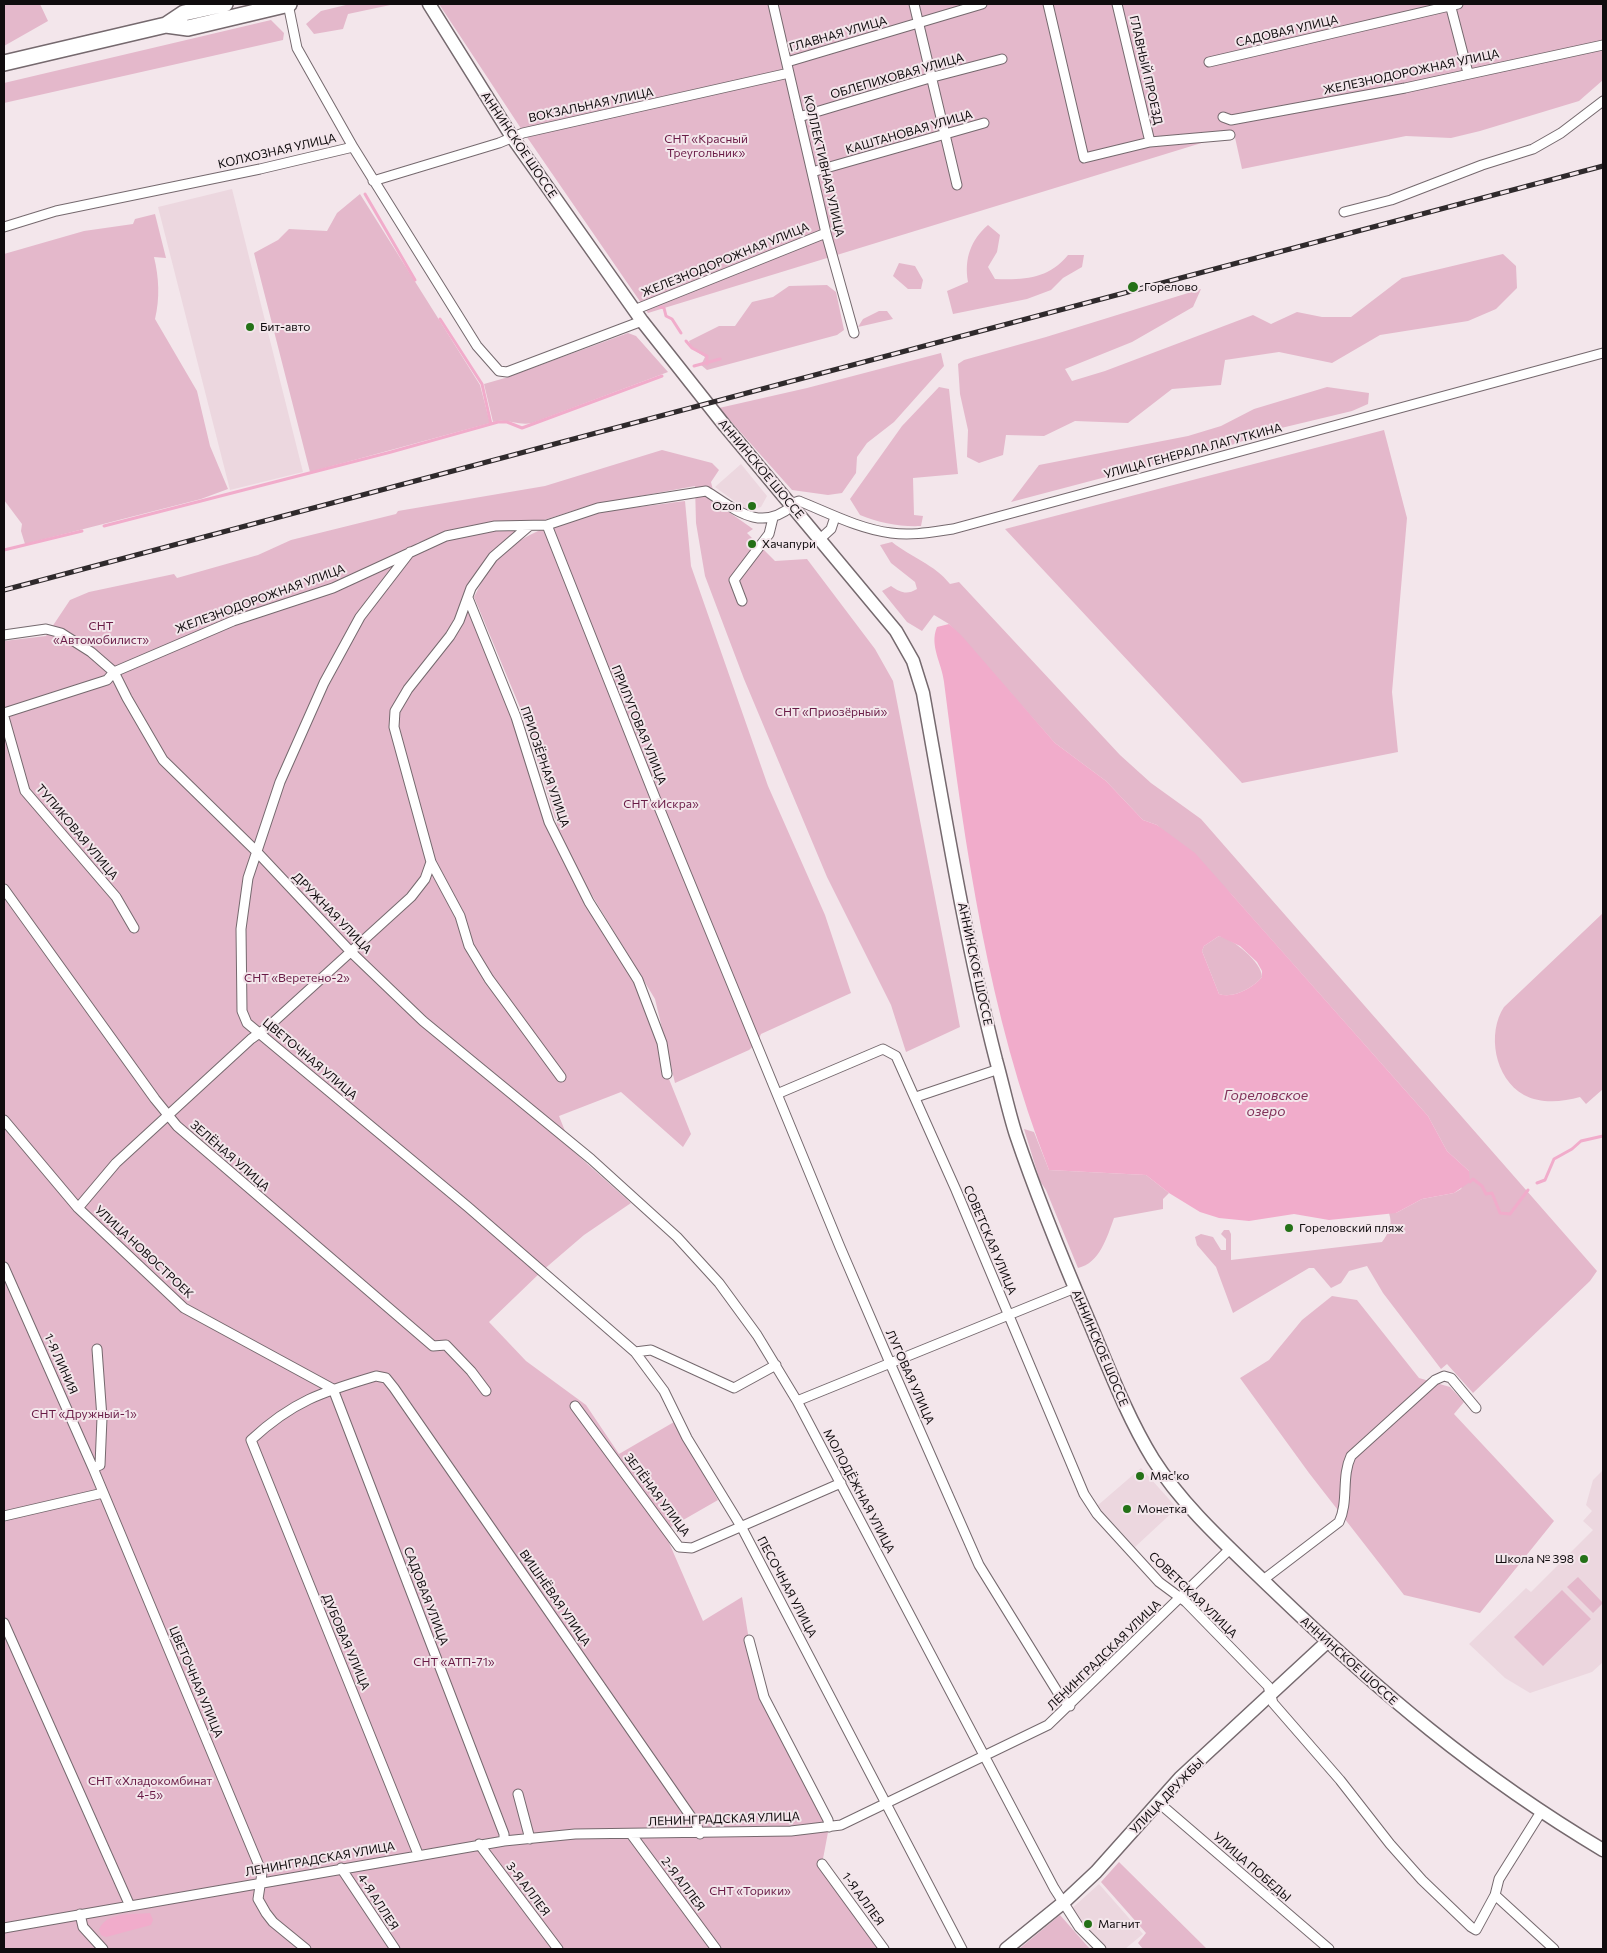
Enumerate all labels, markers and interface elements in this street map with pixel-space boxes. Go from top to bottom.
street label: САДОВАЯ УЛИЦА [1234,12,1340,50]
street label: ГЛАВНАЯ УЛИЦА [787,13,889,55]
street label: ГЛАВНЫЙ ПРОЕЗД [1126,14,1166,126]
street label: ЖЕЛЕЗНОДОРОЖНАЯ УЛИЦА [1322,46,1500,98]
street label: ОБЛЕПИХОВАЯ УЛИЦА [829,50,965,102]
street label: ВОКЗАЛЬНАЯ УЛИЦА [527,85,655,125]
street label: АННИНСКОЕ ШОССЕ [478,89,560,201]
street label: КОЛЛЕКТИВНАЯ УЛИЦА [801,94,847,238]
street label: КАШТАНОВАЯ УЛИЦА [844,107,974,157]
street label: КОЛХОЗНАЯ УЛИЦА [217,130,337,172]
park label: СНТ «Красный Треугольник» [664,132,748,160]
street label: ЖЕЛЕЗНОДОРОЖНАЯ УЛИЦА [639,220,811,300]
marker: Горелово [1126,280,1140,294]
place label: Горелово [1144,280,1198,294]
place label: Бит-авто [260,320,310,334]
marker: Бит-авто [244,321,256,333]
street label: АННИНСКОЕ ШОССЕ [715,416,807,522]
street label: УЛИЦА ГЕНЕРАЛА ЛАГУТКИНА [1102,420,1284,482]
place label: Ozon [712,499,742,513]
marker: Ozon [746,500,758,512]
place label: Хачапури [762,537,816,551]
marker: Хачапури [746,538,758,550]
street label: ЖЕЛЕЗНОДОРОЖНАЯ УЛИЦА [173,561,347,637]
park label: СНТ «Автомобилист» [53,619,149,647]
street label: ПРИЛУГОВАЯ УЛИЦА [608,663,670,787]
street label: ПРИОЗЁРНАЯ УЛИЦА [518,705,572,829]
park label: СНТ «Приозёрный» [775,705,887,719]
street label: ТУПИКОВАЯ УЛИЦА [33,781,121,883]
park label: СНТ «Искра» [623,797,699,811]
street label: ДРУЖНАЯ УЛИЦА [290,869,374,957]
street label: АННИНСКОЕ ШОССЕ [955,901,995,1027]
park label: СНТ «Веретено-2» [244,971,350,985]
street label: ЦВЕТОЧНАЯ УЛИЦА [260,1015,360,1103]
water label: Гореловское озеро [1224,1087,1308,1120]
street label: ЗЕЛЁНАЯ УЛИЦА [187,1118,273,1194]
street label: СОВЕТСКАЯ УЛИЦА [960,1183,1020,1297]
street label: УЛИЦА НОВОСТРОЕК [92,1203,196,1301]
place label: Гореловский пляж [1299,1221,1404,1235]
marker: Гореловский пляж [1283,1222,1295,1234]
street label: АННИНСКОЕ ШОССЕ [1069,1288,1131,1408]
street label: ЛУГОВАЯ УЛИЦА [883,1327,937,1427]
street label: 1-Я ЛИНИЯ [41,1332,81,1396]
park label: СНТ «Дружный-1» [31,1407,137,1421]
street label: МОЛОДЁЖНАЯ УЛИЦА [820,1426,898,1556]
street label: ЗЕЛЁНАЯ УЛИЦА [621,1451,693,1539]
place label: Мяс'ко [1150,1469,1189,1483]
marker: Мяс'ко [1134,1470,1146,1482]
place label: Монетка [1137,1502,1187,1516]
marker: Монетка [1121,1503,1133,1515]
street label: ПЕСОЧНАЯ УЛИЦА [754,1534,820,1640]
street label: САДОВАЯ УЛИЦА [401,1545,451,1647]
street label: ВИШНЁВАЯ УЛИЦА [516,1547,594,1649]
street label: СОВЕТСКАЯ УЛИЦА [1146,1549,1240,1641]
place label: Школа № 398 [1495,1552,1574,1566]
marker: Школа № 398 [1578,1553,1590,1565]
street label: ДУБОВАЯ УЛИЦА [319,1592,373,1692]
street label: ЛЕНИНГРАДСКАЯ УЛИЦА [1044,1597,1164,1713]
street label: АННИНСКОЕ ШОССЕ [1298,1614,1400,1708]
street label: ЦВЕТОЧНАЯ УЛИЦА [166,1624,226,1740]
park label: СНТ «АТП-71» [413,1655,495,1669]
street label: УЛИЦА ДРУЖБЫ [1127,1755,1207,1837]
park label: СНТ «Хладокомбинат 4-5» [88,1774,212,1802]
street label: ЛЕНИНГРАДСКАЯ УЛИЦА [648,1809,800,1829]
street label: УЛИЦА ПОБЕДЫ [1210,1829,1294,1905]
street label: ЛЕНИНГРАДСКАЯ УЛИЦА [244,1839,396,1879]
street label: 2-Я АЛЛЕЯ [658,1854,708,1914]
street label: 3-Я АЛЛЕЯ [503,1859,553,1919]
street label: 1-Я АЛЛЕЯ [839,1870,887,1928]
street label: 4-Я АЛЛЕЯ [355,1871,401,1933]
park label: СНТ «Торики» [709,1884,791,1898]
place label: Магнит [1098,1917,1140,1931]
marker: Магнит [1082,1918,1094,1930]

